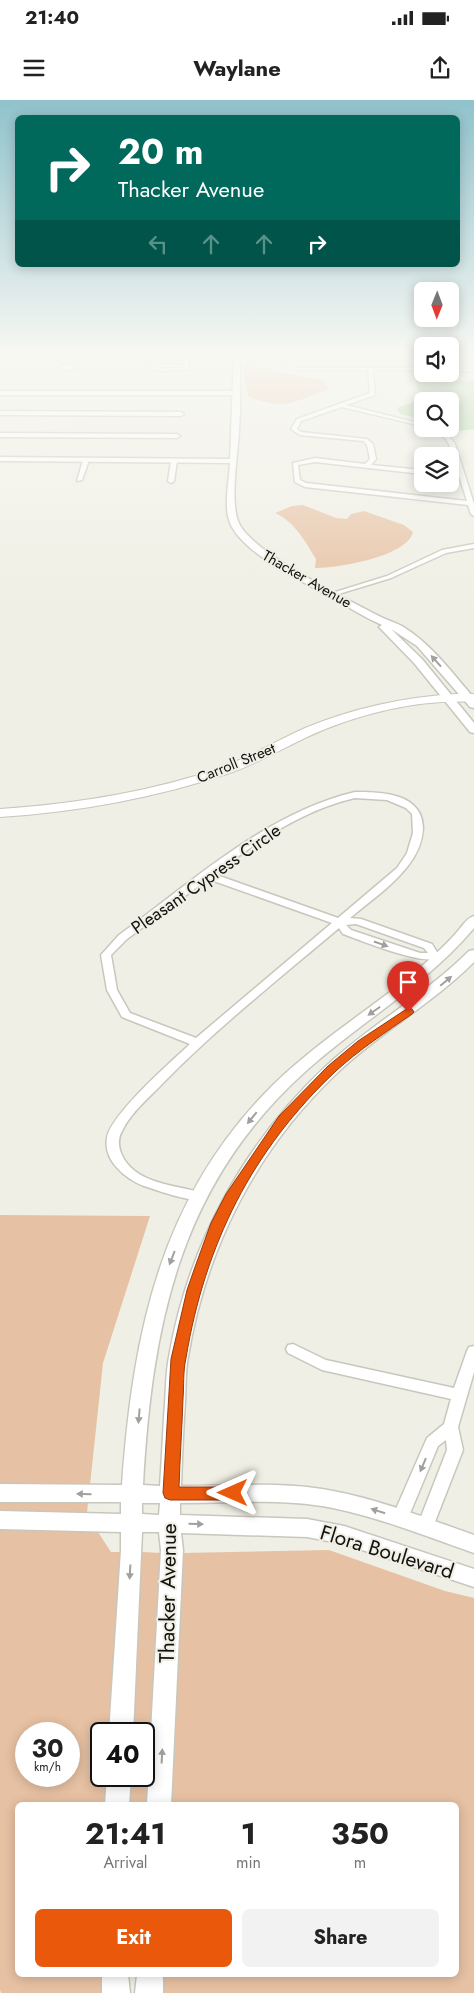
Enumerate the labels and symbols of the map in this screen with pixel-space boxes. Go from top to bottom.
north arrow [414,282,459,328]
street label: Thacker Avenue [258,545,356,614]
one-way arrow [430,655,442,667]
street label: Carroll Street [193,737,279,789]
street label: Pleasant Cypress Circle [126,817,286,941]
one-way arrow [374,940,389,948]
pin [387,961,429,1012]
one-way arrow [439,976,452,987]
one-way arrow [367,1005,380,1015]
one-way arrow [247,1111,258,1124]
one-way arrow [167,1251,175,1265]
one-way arrow [134,1409,142,1425]
one-way arrow [418,1458,426,1472]
position arrow [206,1466,258,1518]
one-way arrow [75,1490,91,1498]
one-way arrow [371,1507,386,1514]
street label: Flora Boulevard [316,1517,458,1587]
one-way arrow [189,1520,205,1528]
street label: Thacker Avenue [152,1523,184,1663]
one-way arrow [126,1565,134,1581]
speed limit sign: 40 [90,1722,155,1787]
one-way arrow [158,1748,166,1764]

